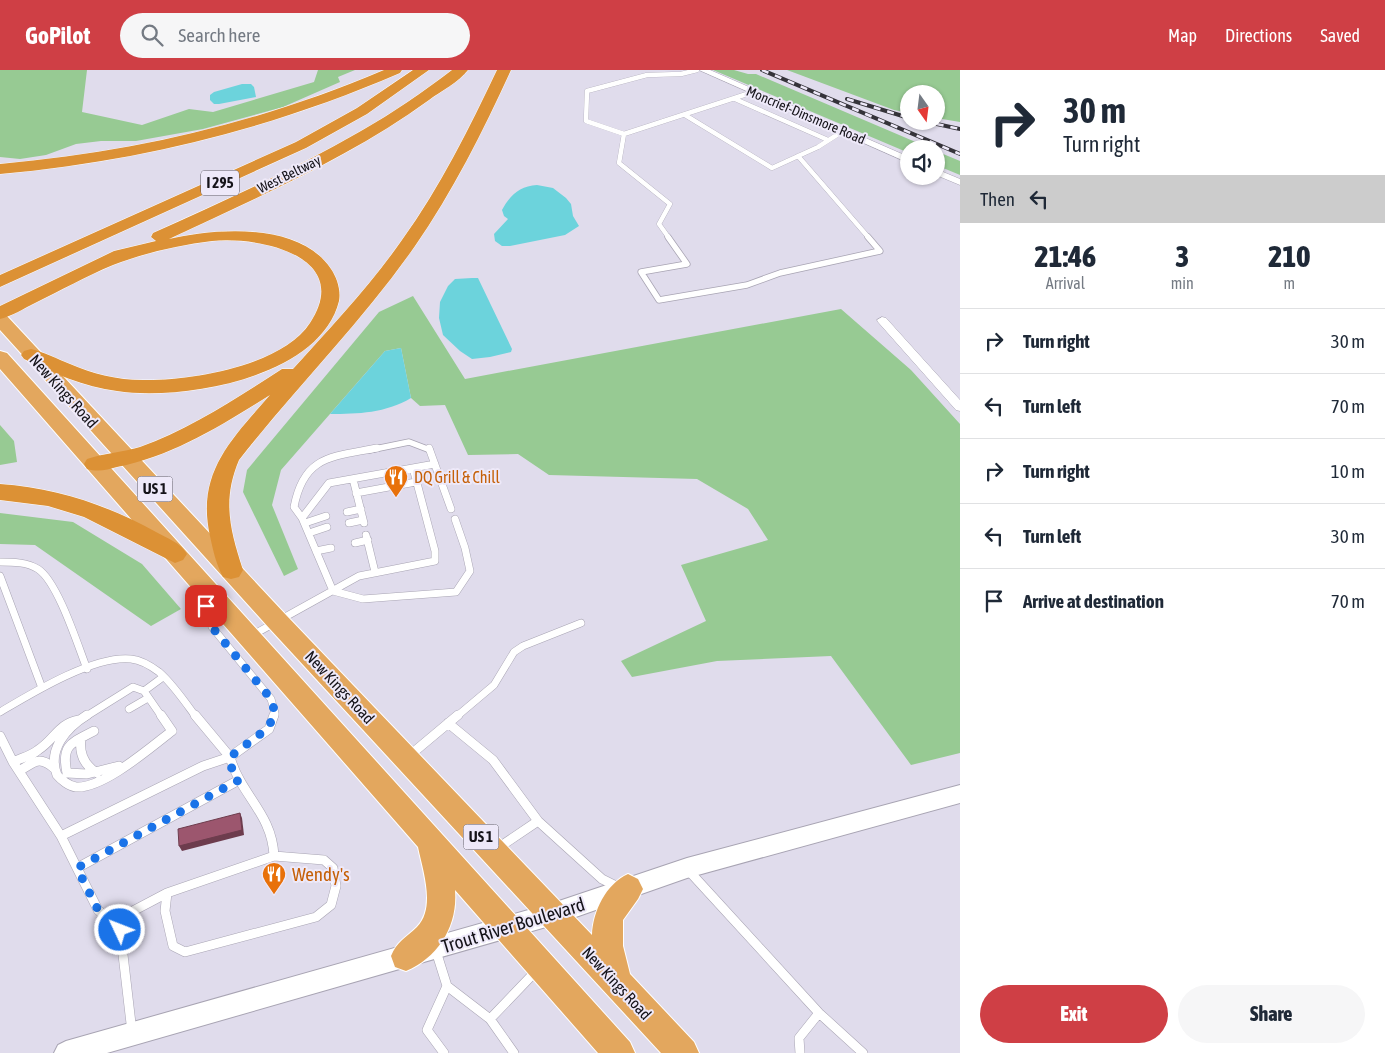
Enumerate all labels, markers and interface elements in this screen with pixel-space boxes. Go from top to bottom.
search box [120,13,470,58]
icon: search [138,21,166,49]
text: GoPilot [25,22,90,49]
text: Search here [178,24,260,46]
text: Map [1168,25,1197,46]
text: Directions [1225,25,1292,46]
text: Saved [1320,25,1360,46]
street label: Moncrief-Dinsmore Road [744,83,868,147]
north arrow [900,85,945,130]
map controls [900,85,945,185]
icon: right [980,90,1045,155]
text: 30 m [1063,90,1126,130]
text: Turn right [1063,131,1140,157]
button: sound [900,140,945,185]
street label: West Beltway [255,152,323,196]
road number: I 295 [201,170,239,196]
icon: left [1025,185,1053,213]
text: Then [980,188,1015,210]
text: 21:46 [1034,239,1096,273]
text: 3 [1175,239,1189,273]
text: 210 [1268,239,1310,273]
text: Arrival [1046,274,1085,292]
text: min [1171,274,1194,292]
text: m [1284,274,1295,292]
icon: right [980,327,1008,355]
text: Turn right [1023,330,1090,352]
text: 30 m [1331,330,1365,352]
street label: New Kings Road [26,350,102,432]
icon: left [980,392,1008,420]
text: Turn left [1023,395,1081,417]
text: 70 m [1331,395,1365,417]
icon: right [980,457,1008,485]
text: Turn right [1023,460,1090,482]
text: 10 m [1331,460,1365,482]
restaurant icon: DQ Grill & Chill [383,464,409,498]
place label: DQ Grill & Chill [414,468,500,486]
road number: US 1 [138,476,172,502]
icon: left [980,522,1008,550]
text: Turn left [1023,525,1081,547]
text: 30 m [1331,525,1365,547]
pin [185,585,227,627]
icon: arrive [980,587,1008,615]
text: Arrive at destination [1023,590,1164,612]
text: 70 m [1331,590,1365,612]
icon: arrive [192,592,220,620]
street label: New Kings Road [301,647,378,728]
road number: US 1 [464,824,498,850]
restaurant icon: Wendy's [261,861,287,895]
place label: Wendy's [292,863,350,885]
street label: Trout River Boulevard [439,893,587,957]
position arrow [93,903,145,955]
street label: New Kings Road [578,943,655,1024]
button: Exit [980,985,1168,1043]
button: Share [1178,985,1365,1043]

